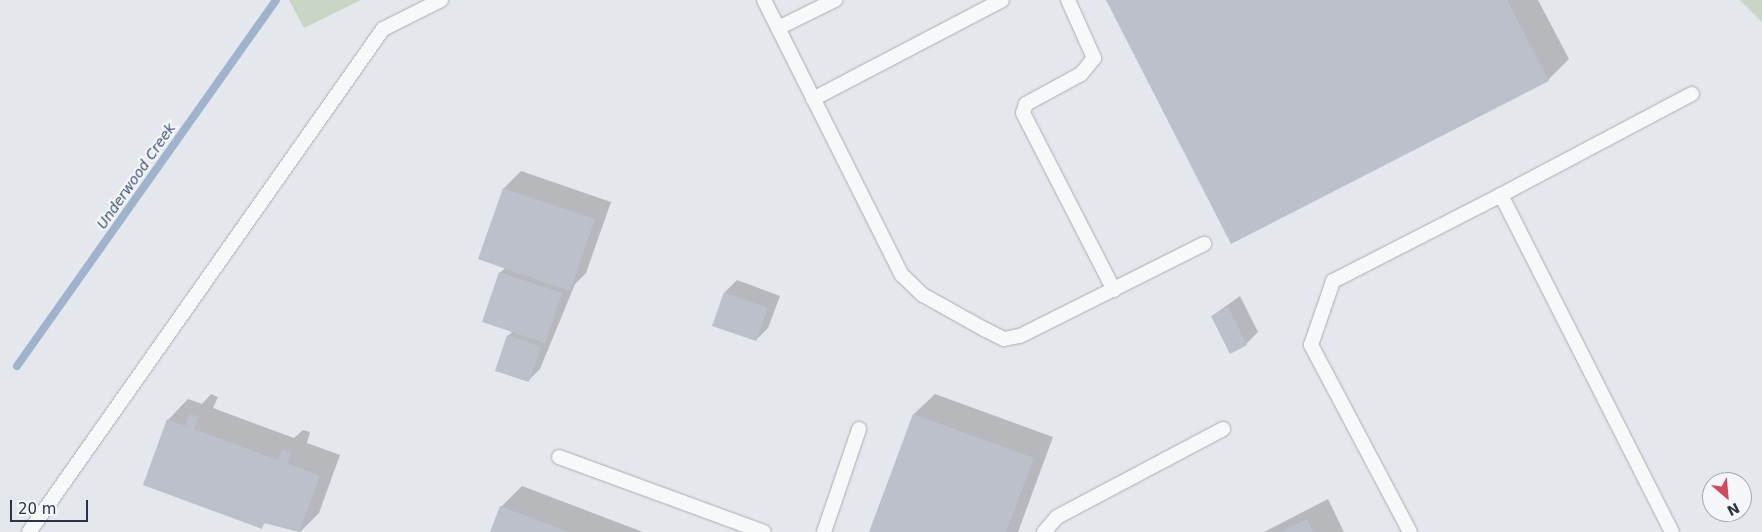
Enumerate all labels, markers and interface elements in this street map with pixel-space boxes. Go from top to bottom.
water label: Underwood Creek [93,120,179,232]
north arrow [1702,472,1752,522]
scale bar [12,490,90,522]
text: 20 m [18,500,56,518]
text: N [1725,500,1742,519]

